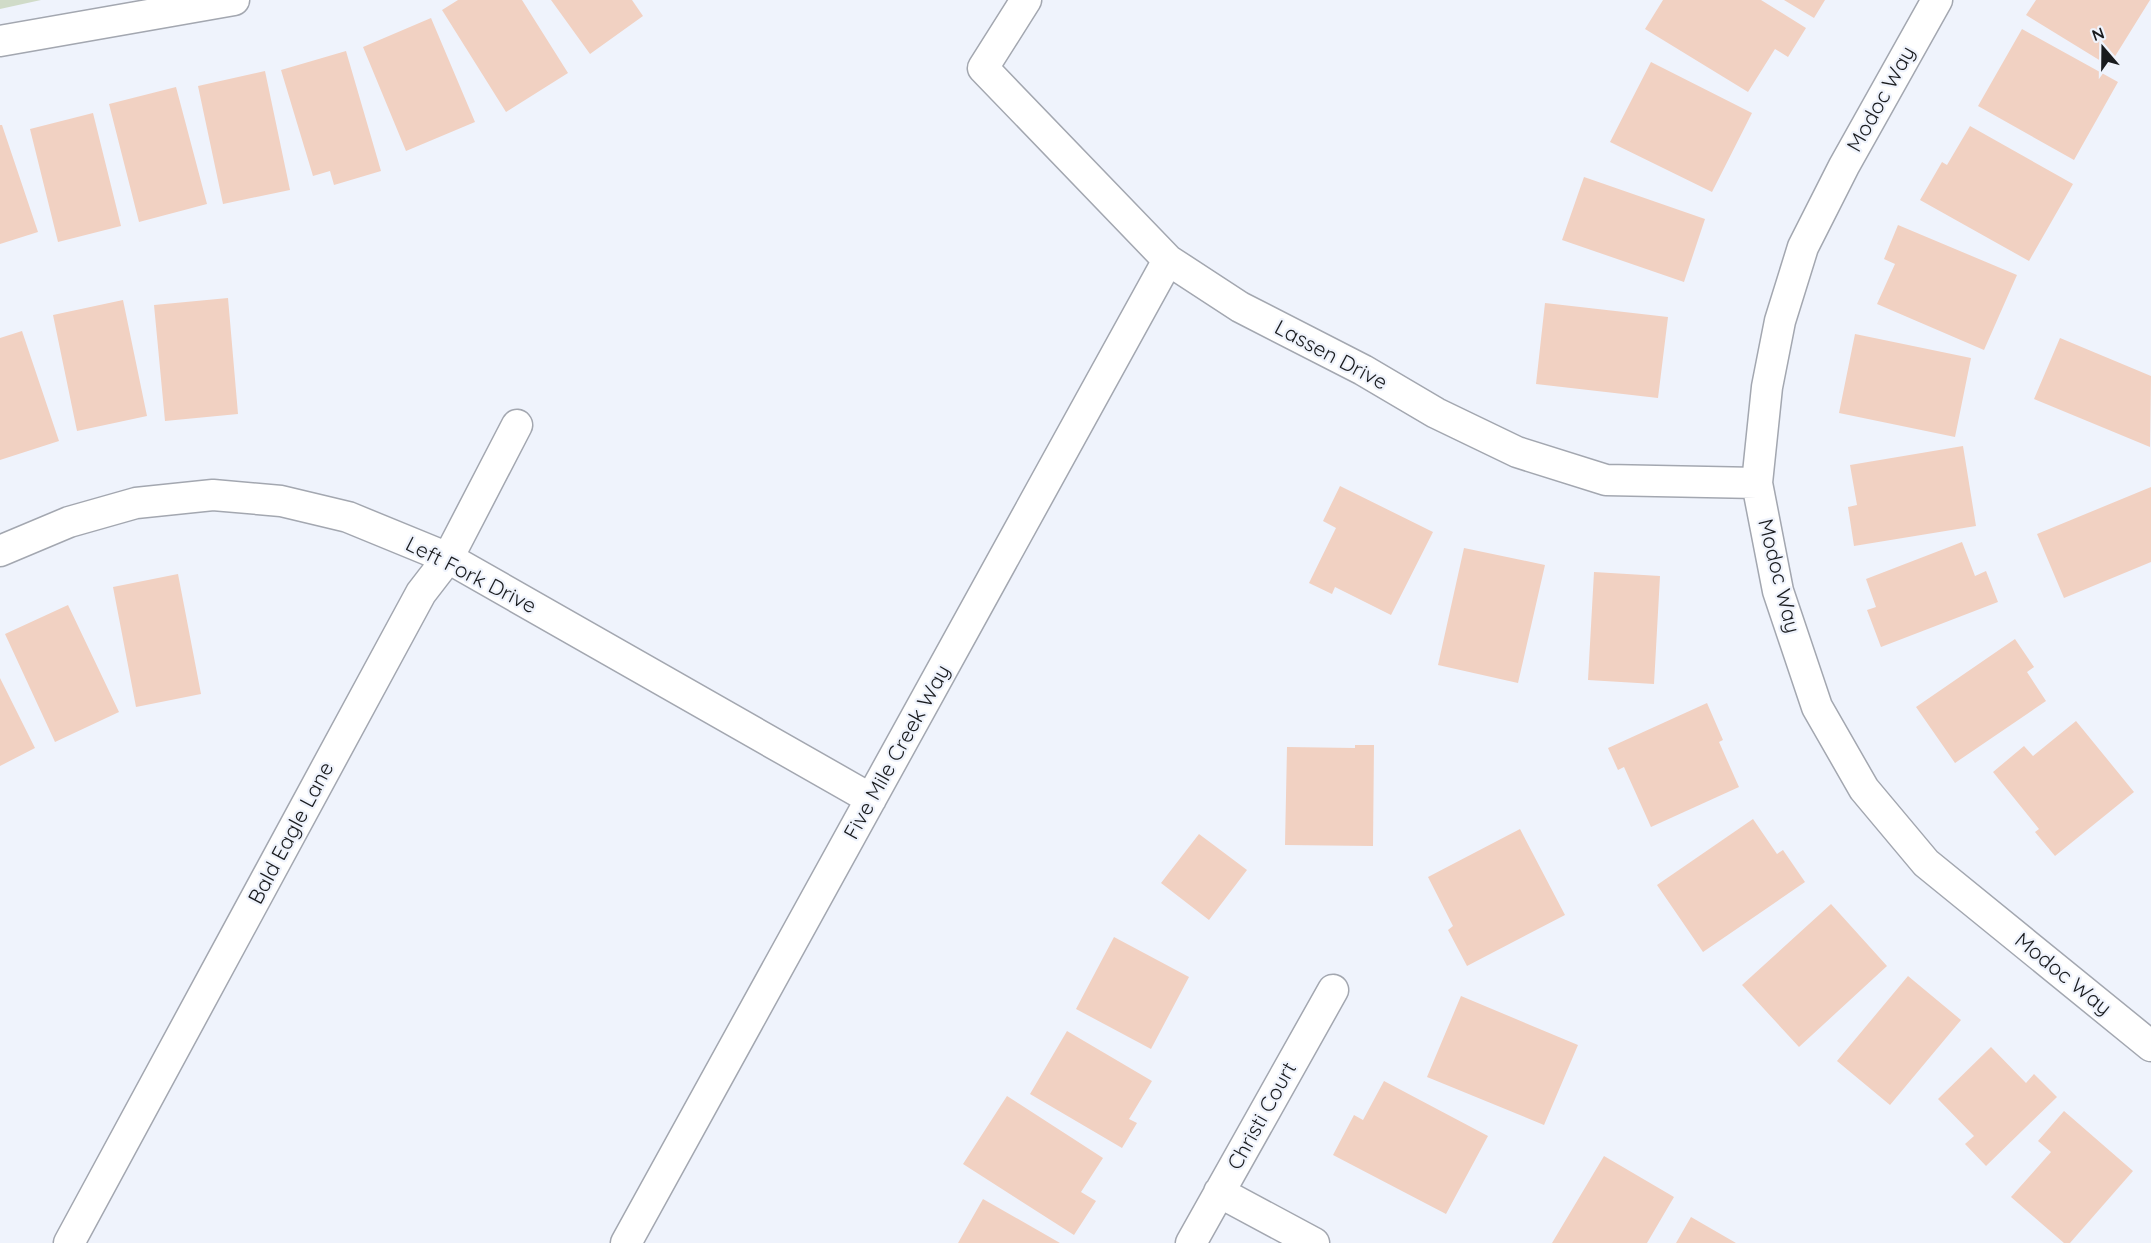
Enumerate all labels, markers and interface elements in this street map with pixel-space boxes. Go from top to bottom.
north arrow [2073,18,2133,78]
text: N [2089,22,2107,45]
street label: Modoc Way [1840,41,1920,156]
street label: Lassen Drive [1271,314,1392,395]
street label: Modoc Way [1753,516,1807,636]
street label: Left Fork Drive [402,530,541,618]
street label: Five Mile Creek Way [837,660,955,843]
street label: Bald Eagle Lane [242,757,339,908]
street label: Modoc Way [2010,926,2117,1020]
street label: Christi Court [1221,1057,1301,1174]

